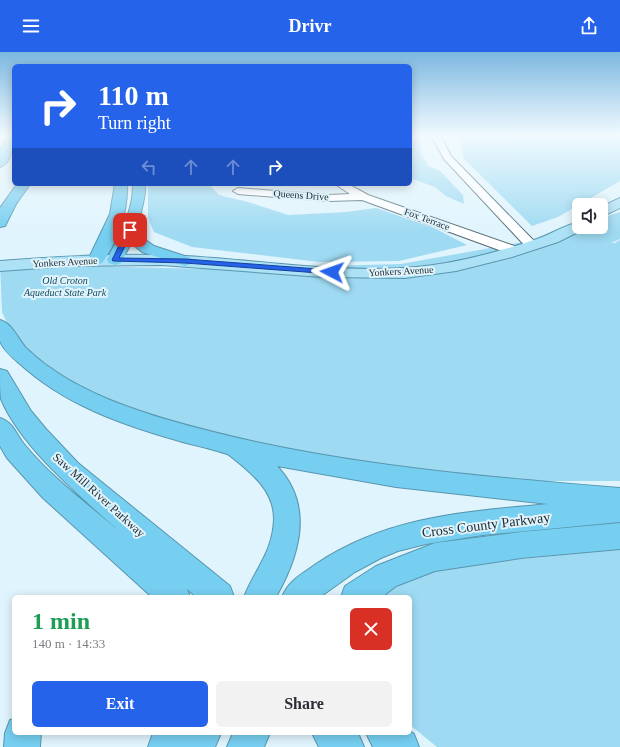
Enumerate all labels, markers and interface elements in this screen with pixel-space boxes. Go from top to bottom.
icon: menu [20,15,42,37]
icon: share [578,15,600,37]
text: Drivr [289,16,331,36]
icon: right [32,80,84,132]
text: 110 m [98,80,169,111]
text: Turn right [98,113,171,133]
icon: left [138,156,160,178]
icon: ahead [180,156,202,178]
icon: ahead [222,156,244,178]
icon: right [264,156,286,178]
street label: Queens Drive [273,188,330,202]
map controls [572,198,608,234]
button: sound [572,198,608,234]
street label: Fox Terrace [403,206,452,233]
pin [113,213,147,247]
icon: arrive [119,219,141,241]
position arrow [311,251,353,293]
street label: Yonkers Avenue [32,255,98,269]
street label: Yonkers Avenue [368,264,434,278]
park label: Old Croton Aqueduct State Park [23,275,107,298]
street label: Saw Mill River Parkway [50,450,148,540]
street label: Cross County Parkway [421,510,551,540]
text: 1 min [32,608,90,634]
button: close [350,608,392,650]
text: 140 m · 14:33 [32,636,105,651]
button: Exit [32,681,208,727]
button: Share [216,681,392,727]

